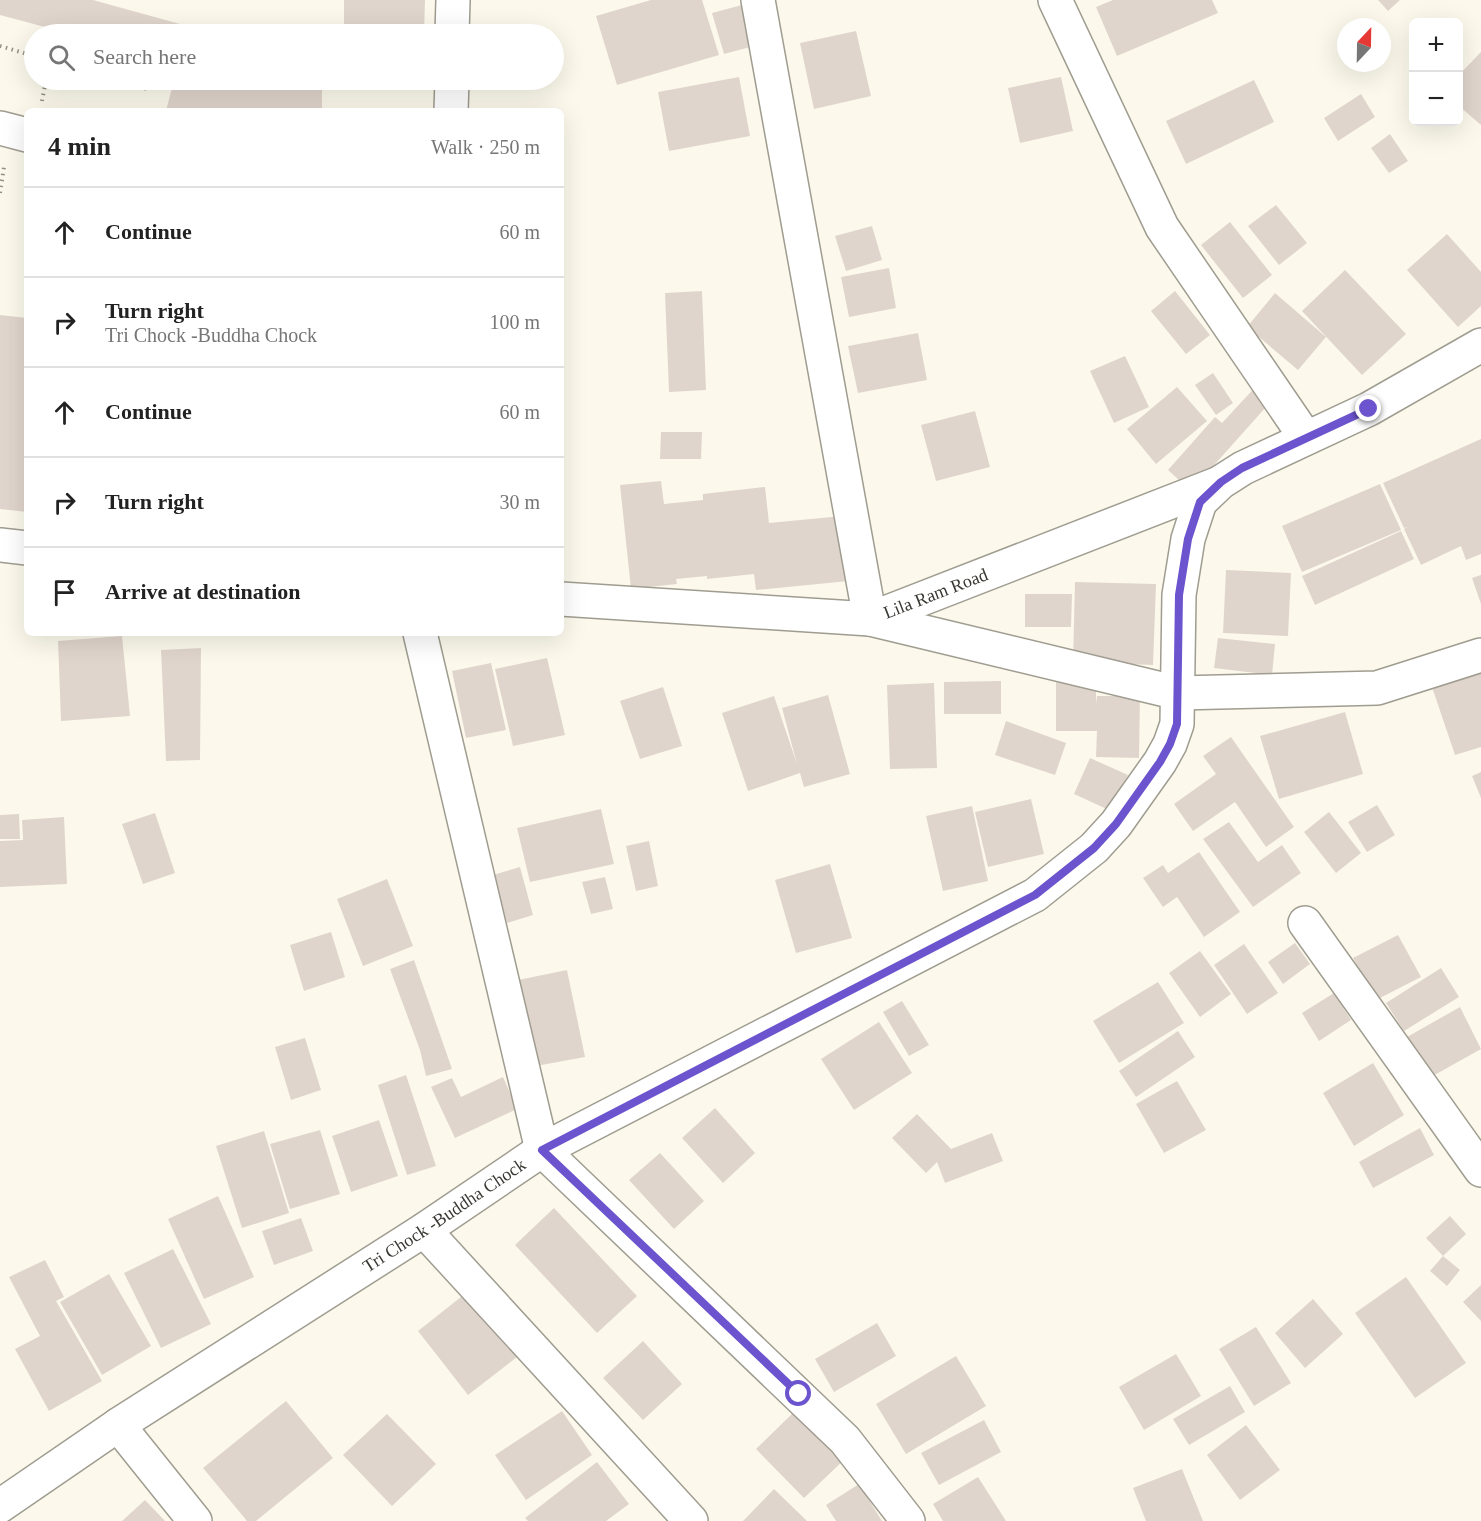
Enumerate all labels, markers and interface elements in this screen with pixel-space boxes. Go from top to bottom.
north arrow [1337,18,1391,72]
map controls [1409,18,1463,126]
button: + [1409,18,1463,72]
search box [24,24,564,90]
icon: search [45,41,78,74]
text: Search here [93,44,196,69]
button: − [1409,72,1463,126]
text: 4 min [48,132,111,161]
text: Walk · 250 m [431,136,540,158]
icon: ahead [48,216,81,249]
text: Continue [105,219,192,244]
text: 60 m [499,221,540,243]
text: Turn right [105,298,204,323]
icon: right [48,306,81,339]
text: 100 m [489,311,540,333]
text: Tri Chock -Buddha Chock [105,324,317,346]
route end [1355,395,1381,421]
icon: ahead [48,396,81,429]
text: Continue [105,399,192,424]
text: 60 m [499,401,540,423]
icon: right [48,486,81,519]
text: Turn right [105,489,204,514]
text: 30 m [499,491,540,513]
street label: Lila Ram Road [881,564,990,623]
icon: arrive [48,576,81,609]
text: Arrive at destination [105,579,301,604]
street label: Tri Chock -Buddha Chock [359,1154,529,1276]
route start [785,1380,811,1406]

